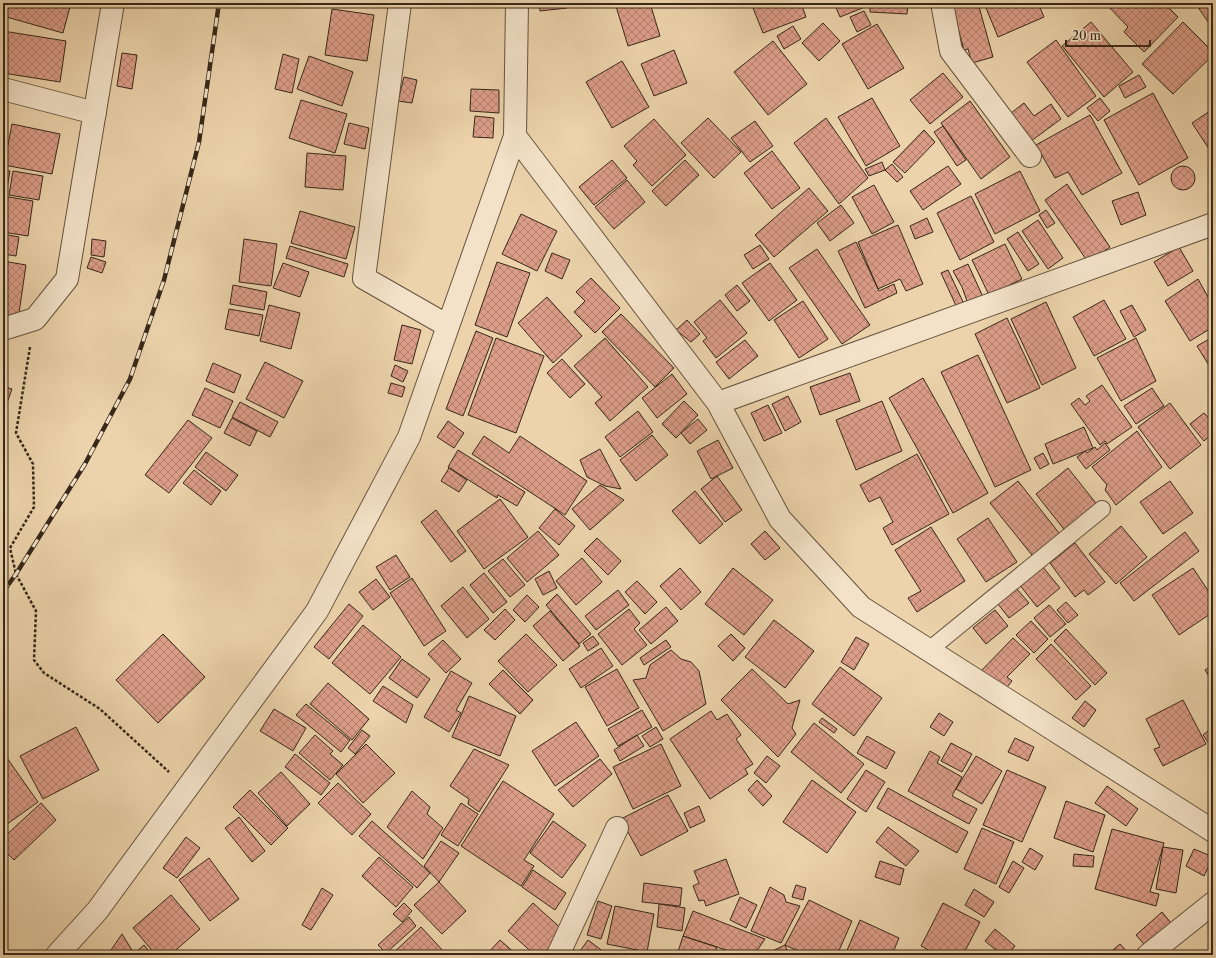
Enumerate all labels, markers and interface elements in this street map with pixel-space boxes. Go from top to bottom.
scale bar [1066,22,1150,48]
text: 20 m [1072,28,1101,43]

